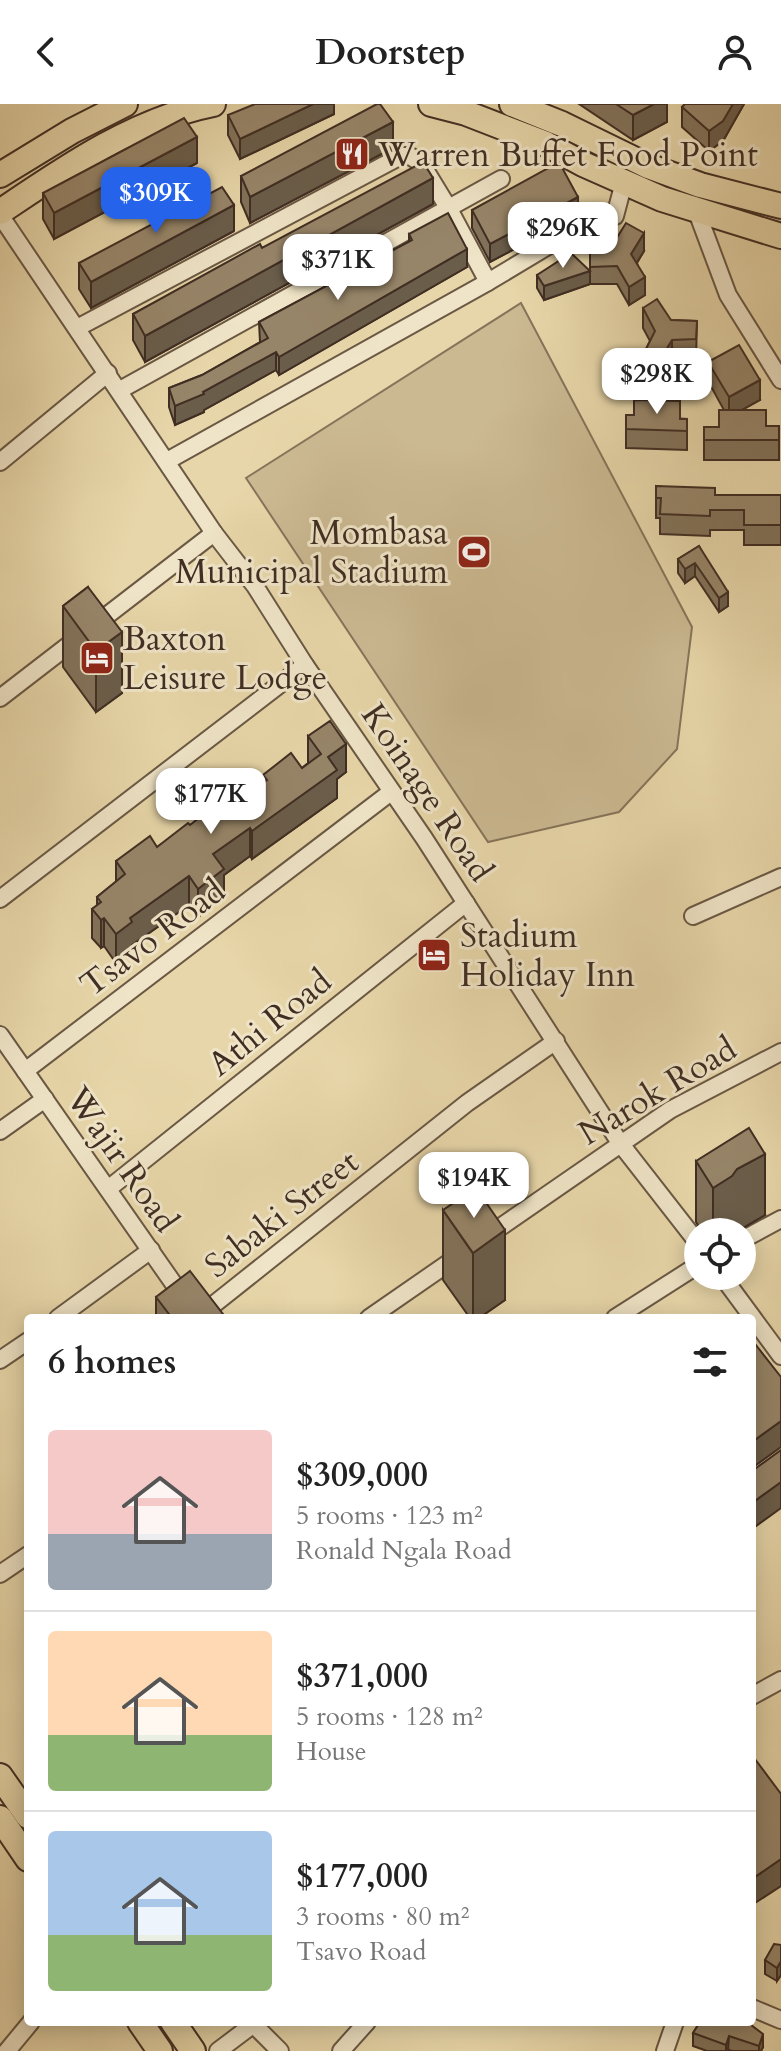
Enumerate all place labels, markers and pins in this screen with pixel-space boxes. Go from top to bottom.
place label: Warren Buffet Food Point [377,132,758,178]
restaurant icon: Warren Buffet Food Point [333,135,371,173]
pin: $309K [100,167,212,235]
pin: $296K [507,202,619,270]
pin: $371K [282,234,394,302]
pin: $298K [601,348,713,416]
place label: Mombasa Municipal Stadium [175,510,448,595]
sports icon: Mombasa Municipal Stadium [455,533,493,571]
place label: Baxton Leisure Lodge [123,616,327,701]
hotel icon: Baxton Leisure Lodge [78,639,116,677]
pin: $177K [155,768,267,836]
place label: Stadium Holiday Inn [460,913,635,998]
hotel icon: Stadium Holiday Inn [415,936,453,974]
pin: $194K [418,1152,530,1220]

